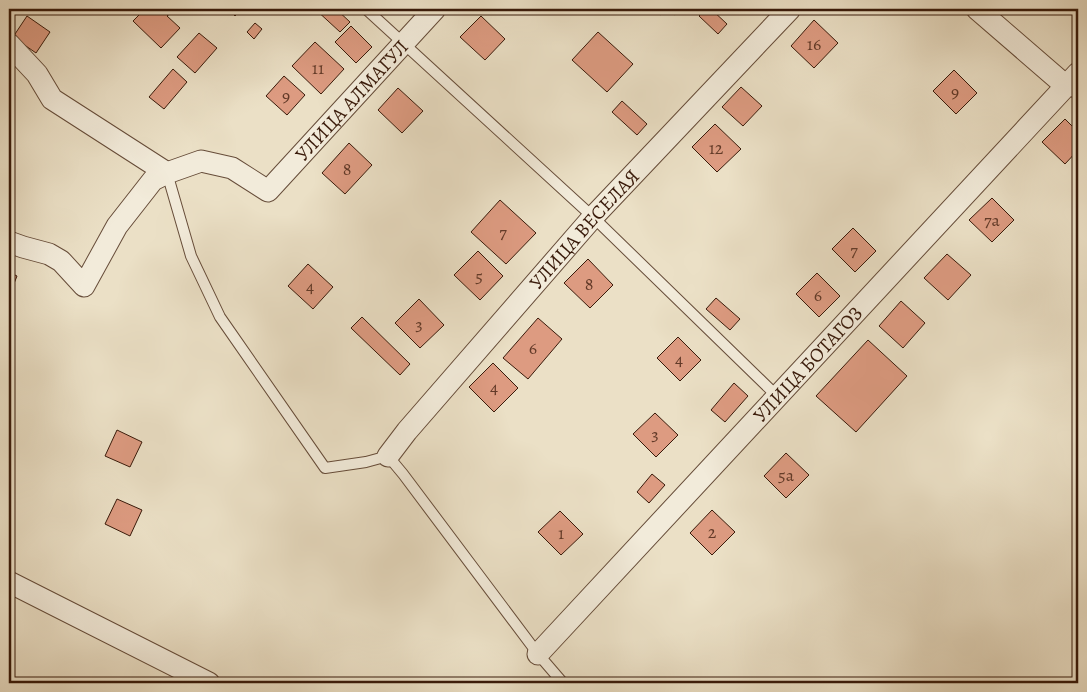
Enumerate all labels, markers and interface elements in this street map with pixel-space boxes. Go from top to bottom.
house number: 16 [807,32,821,56]
street label: УЛИЦА АЛМАГУЛ [289,34,414,167]
house number: 11 [312,56,324,80]
house number: 9 [951,80,959,104]
house number: 9 [282,84,290,108]
house number: 12 [709,136,724,160]
house number: 8 [343,157,351,181]
street label: УЛИЦА ВЕСЕЛАЯ [523,163,646,295]
house number: 7а [984,208,1001,232]
house number: 7 [499,220,507,244]
house number: 7 [850,238,858,262]
house number: 5 [475,264,483,288]
house number: 8 [585,272,593,296]
house number: 4 [306,274,314,298]
house number: 6 [814,283,822,307]
street label: УЛИЦА БОТАГОЗ [747,300,869,428]
house number: 3 [415,312,423,336]
house number: 6 [529,336,537,360]
house number: 4 [675,347,683,371]
house number: 4 [490,375,498,399]
house number: 3 [651,422,659,446]
house number: 5а [778,463,795,487]
house number: 2 [708,520,717,544]
house number: 1 [558,521,564,545]

